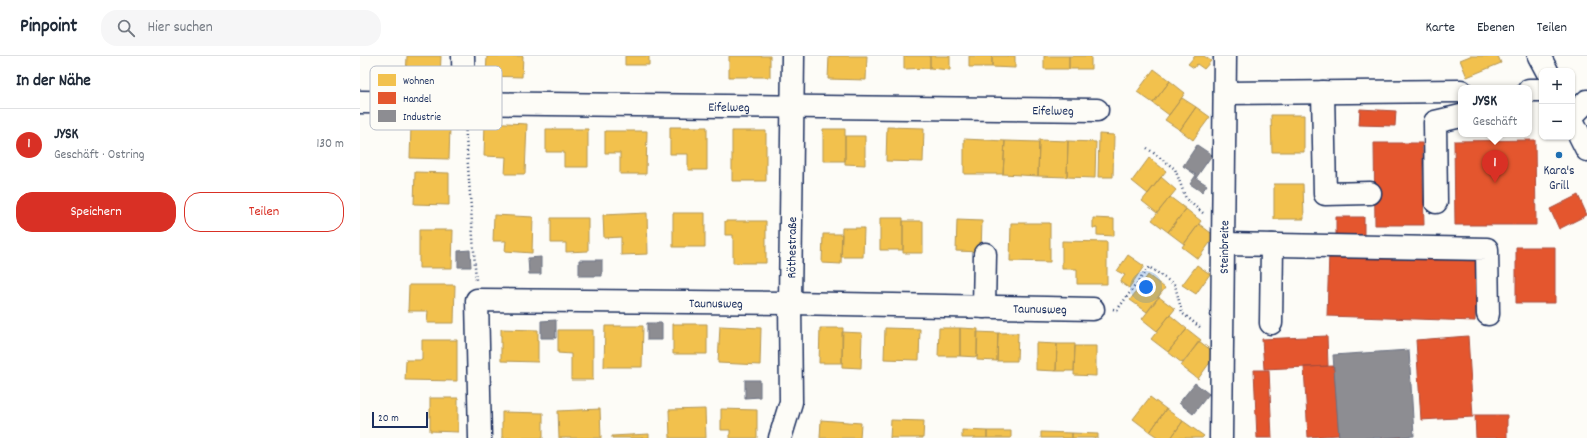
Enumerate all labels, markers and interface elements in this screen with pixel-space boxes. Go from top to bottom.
search box [101,10,381,46]
text: Pinpoint [20,14,77,41]
icon: search [115,17,137,39]
text: Hier suchen [147,17,213,39]
text: Karte [1425,18,1455,38]
text: Ebenen [1477,18,1515,38]
text: Teilen [1537,18,1567,38]
legend [370,66,502,130]
map controls [1539,68,1575,140]
button: + [1539,68,1575,104]
text: In der Nähe [16,70,91,94]
text: Wohnen [403,74,434,90]
popup [1458,85,1532,137]
text: JYSK [1473,91,1497,113]
text: Handel [403,92,432,108]
street label: Eifelweg [708,99,750,118]
street label: Eifelweg [1032,102,1074,122]
button: − [1539,104,1575,140]
text: Industrie [403,110,441,126]
text: Geschäft [1473,113,1517,132]
text: JYSK [54,124,79,146]
text: 1 [28,135,30,154]
text: 130 m [316,135,344,154]
text: Geschäft · Ostring [54,146,144,165]
pin: 1 [1482,150,1508,183]
marker: Kara's Grill [1554,150,1564,160]
place label: Kara's Grill [1543,162,1575,196]
button: Speichern [16,192,176,232]
button: Teilen [184,192,344,232]
street label: Röthestraße [783,216,803,279]
street label: Steinbreite [1216,220,1235,274]
your location [1136,277,1156,297]
street label: Taunusweg [689,295,743,315]
street label: Taunusweg [1013,300,1067,320]
scale bar [372,410,428,429]
text: 20 m [378,411,399,427]

